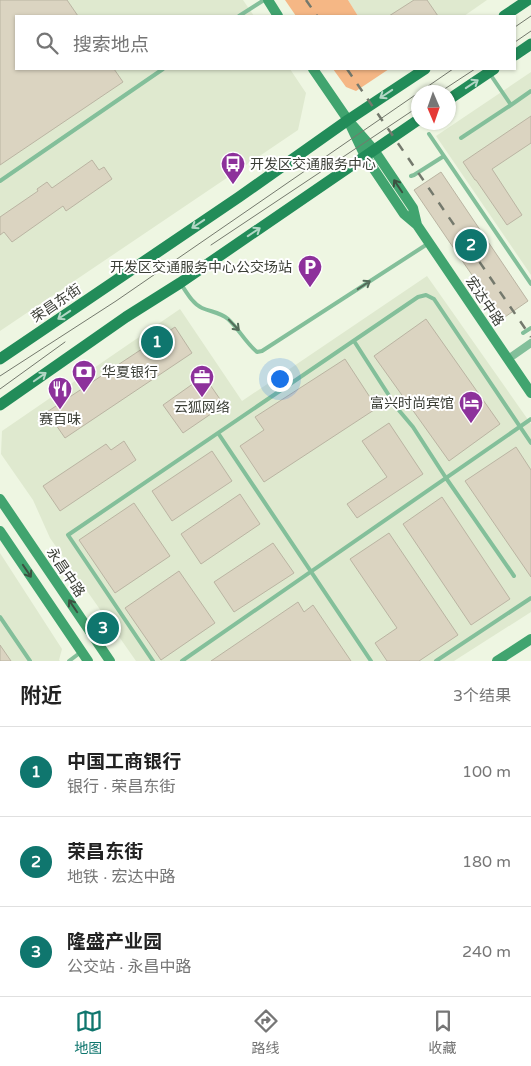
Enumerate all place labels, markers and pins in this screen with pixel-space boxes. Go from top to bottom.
bus stop icon: 开发区交通服务中心 [220,151,246,185]
place label: 开发区交通服务中心 [250,156,376,173]
pin: 2 [455,226,487,264]
parking icon: 开发区交通服务中心公交场站 [297,254,323,288]
place label: 开发区交通服务中心公交场站 [110,259,292,276]
pin: 1 [141,323,173,361]
bank icon: 华夏银行 [71,359,97,393]
place label: 华夏银行 [102,364,158,381]
office icon: 云狐网络 [189,364,215,398]
restaurant icon: 赛百味 [47,376,73,410]
hotel icon: 富兴时尚宾馆 [458,390,484,424]
place label: 富兴时尚宾馆 [370,395,454,412]
place label: 云狐网络 [174,399,230,416]
place label: 赛百味 [39,411,81,428]
pin: 3 [87,609,119,647]

